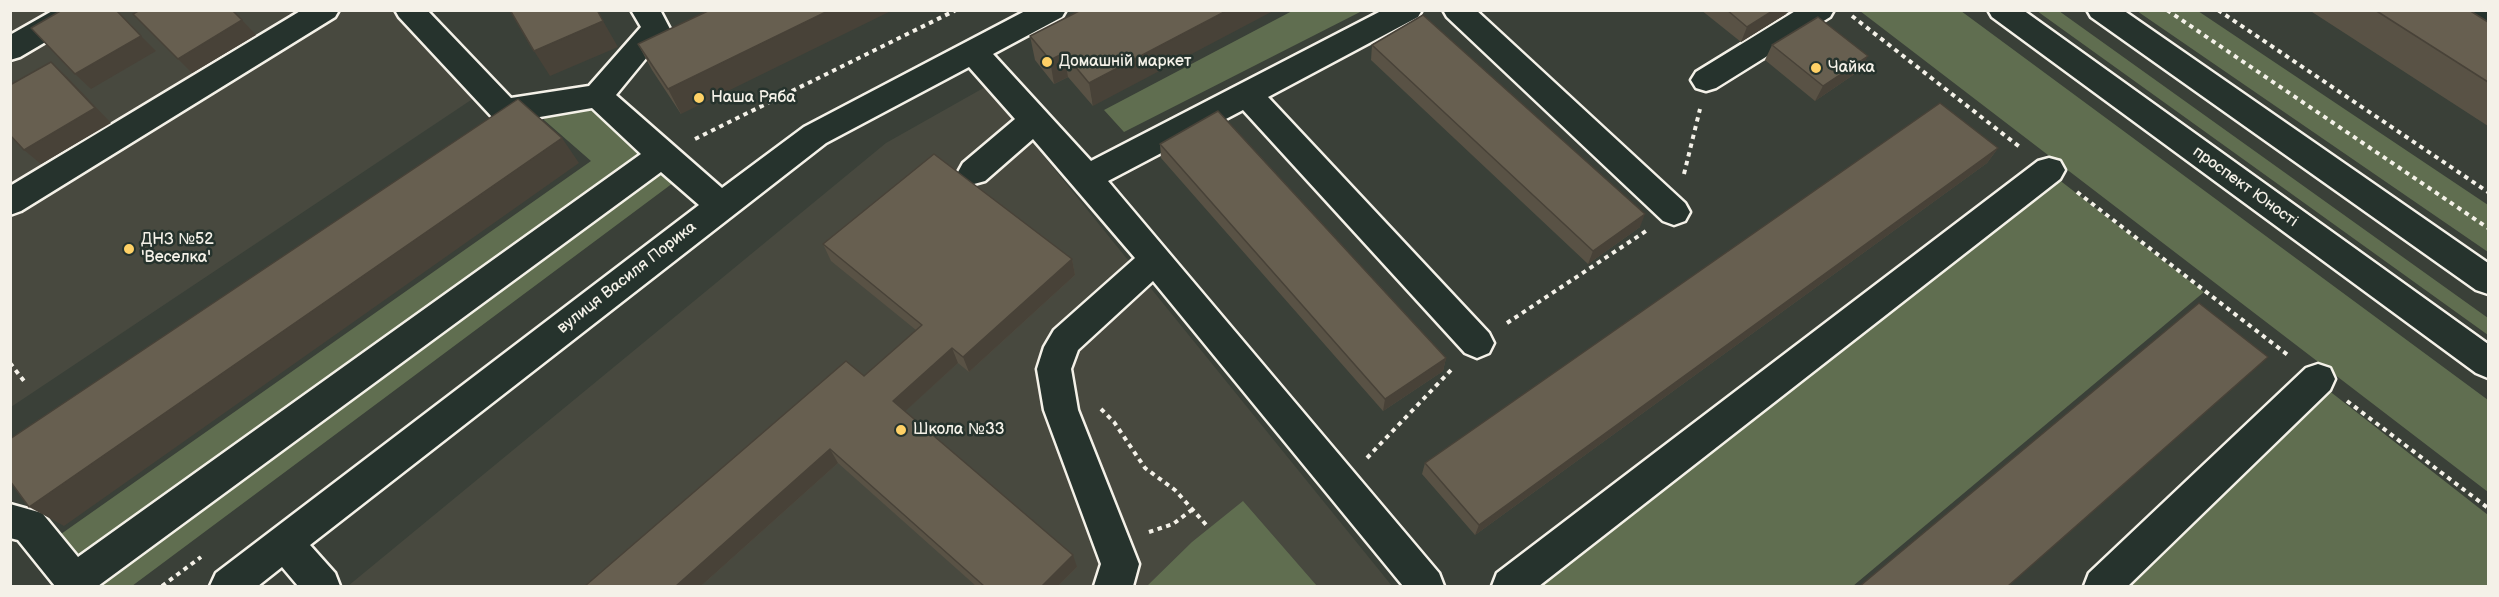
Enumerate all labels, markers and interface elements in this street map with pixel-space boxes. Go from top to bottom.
place label: Домашній маркет [1059,52,1191,72]
marker: Домашній маркет [1040,55,1054,69]
place label: Чайка [1828,58,1875,78]
marker: Чайка [1809,61,1823,75]
place label: Наша Ряба [711,88,796,108]
marker: Наша Ряба [692,91,706,105]
street label: проспект Юності [2189,142,2301,232]
street label: вулиця Василя Порика [554,218,700,338]
place label: ДНЗ №52 'Веселка' [141,230,214,268]
marker: ДНЗ №52 'Веселка' [122,242,136,256]
place label: Школа №33 [913,420,1005,440]
marker: Школа №33 [894,423,908,437]

